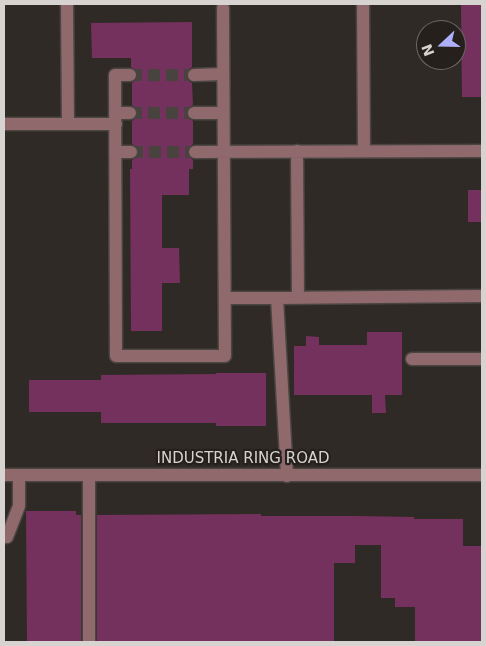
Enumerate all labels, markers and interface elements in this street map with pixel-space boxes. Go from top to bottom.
north arrow [416,20,466,70]
text: N [418,42,437,58]
street label: INDUSTRIA RING ROAD [157,450,329,468]

